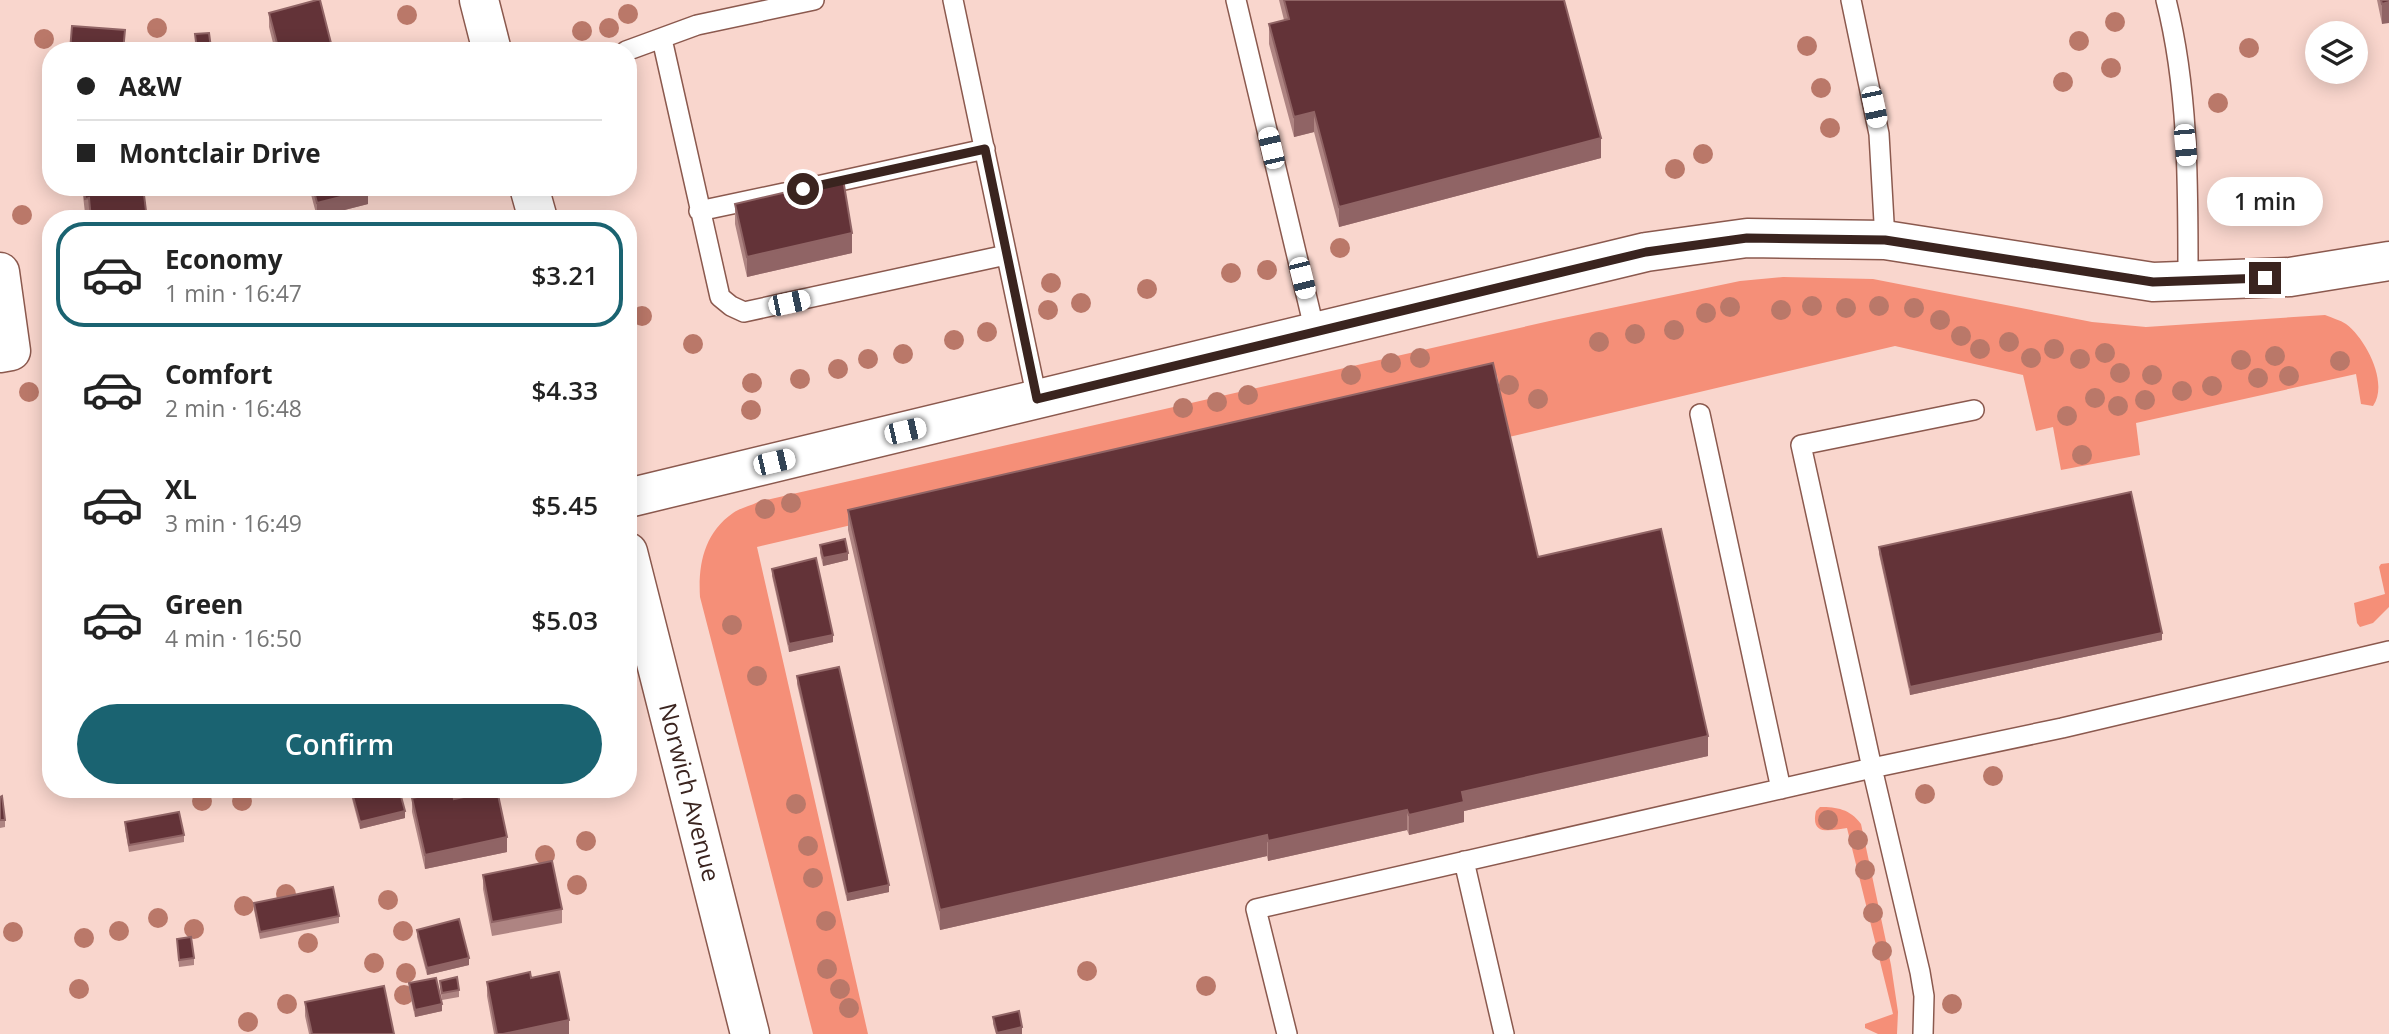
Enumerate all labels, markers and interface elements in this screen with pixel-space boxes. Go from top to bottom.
map controls [2305,21,2368,84]
button: layers [2305,21,2368,84]
text: A&W [119,68,182,104]
car [1860,84,1889,130]
car [2173,123,2198,167]
car [1257,125,1286,171]
text: Montclair Drive [119,135,321,171]
route start [787,173,819,205]
callout: 1 min [2207,176,2323,226]
text: 1 min [2234,185,2296,217]
text: Economy [165,241,283,277]
icon: car [81,243,144,306]
car [1287,255,1318,301]
text: $3.21 [531,257,598,293]
route end [2249,262,2281,294]
text: 1 min · 16:47 [165,277,302,309]
car [767,288,812,318]
text: Comfort [165,356,272,392]
icon: car [81,358,144,421]
text: $4.33 [531,372,598,408]
text: 2 min · 16:48 [165,392,302,424]
car [883,416,928,446]
car [752,447,797,477]
text: XL [165,471,197,507]
icon: car [81,473,144,536]
text: $5.45 [531,487,598,523]
text: 3 min · 16:49 [165,507,302,539]
text: Green [165,586,243,622]
icon: car [81,588,144,651]
text: $5.03 [531,602,598,638]
text: 4 min · 16:50 [165,622,302,654]
street label: Norwich Avenue [652,699,729,885]
button: Confirm [77,704,602,784]

